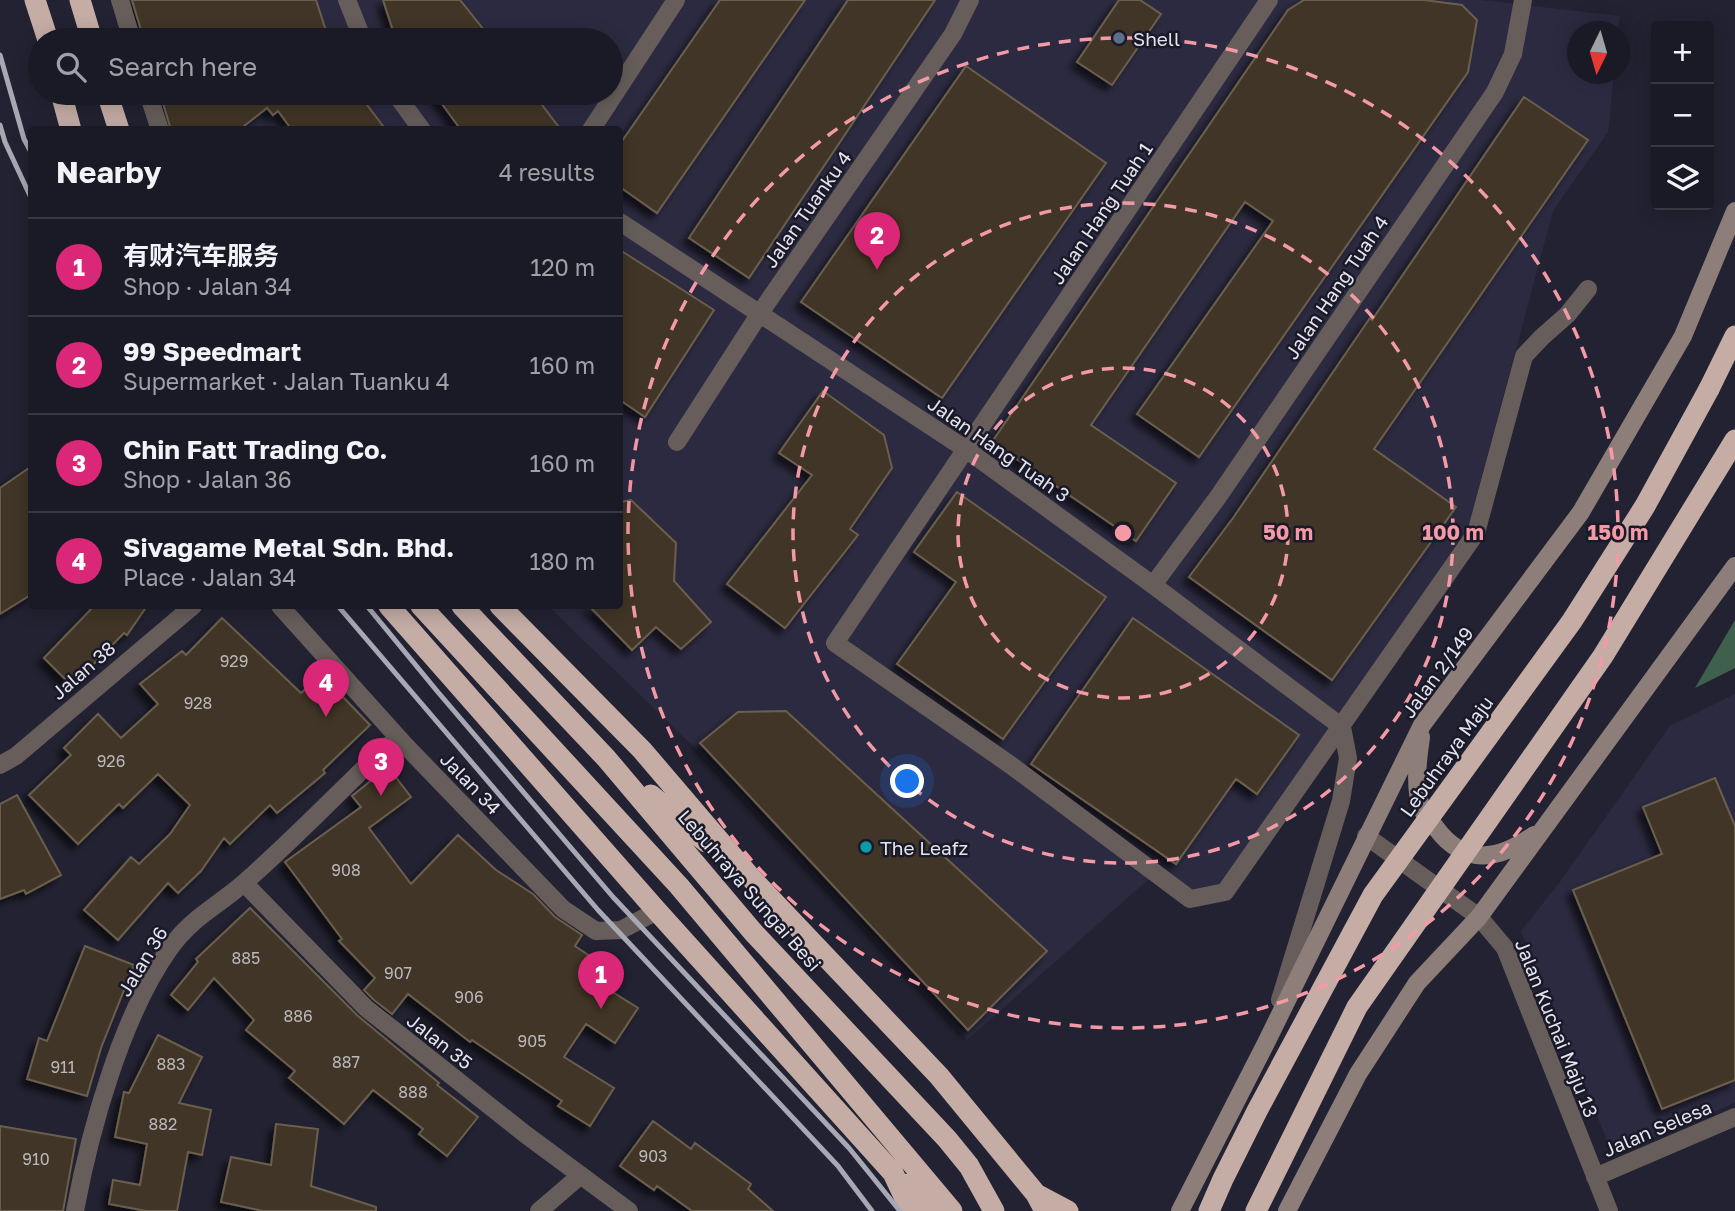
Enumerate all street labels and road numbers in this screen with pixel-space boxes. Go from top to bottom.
street label: Jalan Hang Tuah 1 [1045,138,1157,288]
street label: Jalan Tuanku 4 [758,146,856,272]
street label: Jalan Hang Tuah 4 [1279,211,1393,363]
street label: Jalan Hang Tuah 3 [924,391,1074,507]
street label: Jalan 2/149 [1396,622,1478,722]
street label: Jalan 38 [46,636,120,704]
street label: Lebuhraya Maju [1395,691,1497,821]
street label: Jalan 34 [436,747,506,819]
street label: Lebuhraya Sungai Besi [674,805,826,975]
street label: Jalan 36 [112,922,172,1000]
street label: Jalan Kuchai Maju 13 [1511,936,1603,1120]
street label: Jalan 35 [403,1008,477,1074]
street label: Jalan Selesa [1599,1095,1715,1161]

